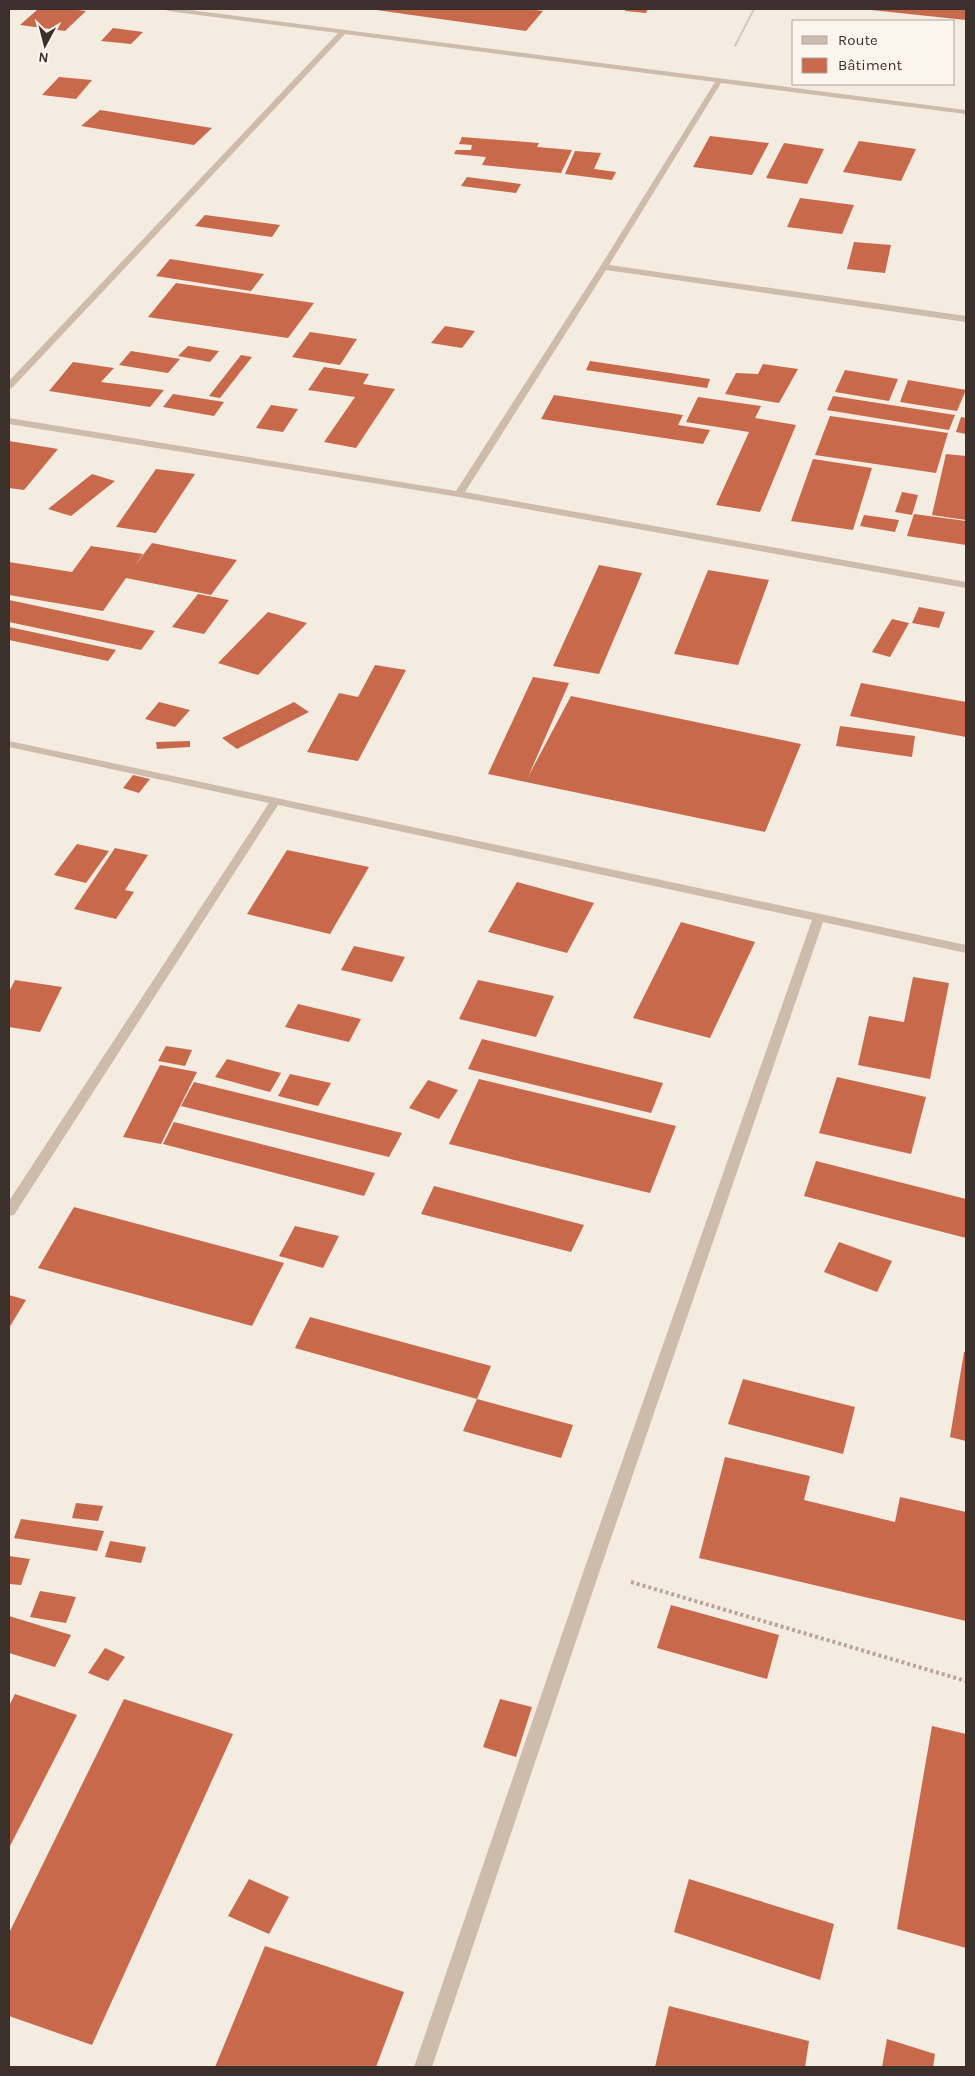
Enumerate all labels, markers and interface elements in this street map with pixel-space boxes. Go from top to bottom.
north arrow [20,20,70,70]
legend [792,20,955,85]
text: Route [838,31,878,49]
text: N [37,48,49,66]
text: Bâtiment [838,56,902,74]

